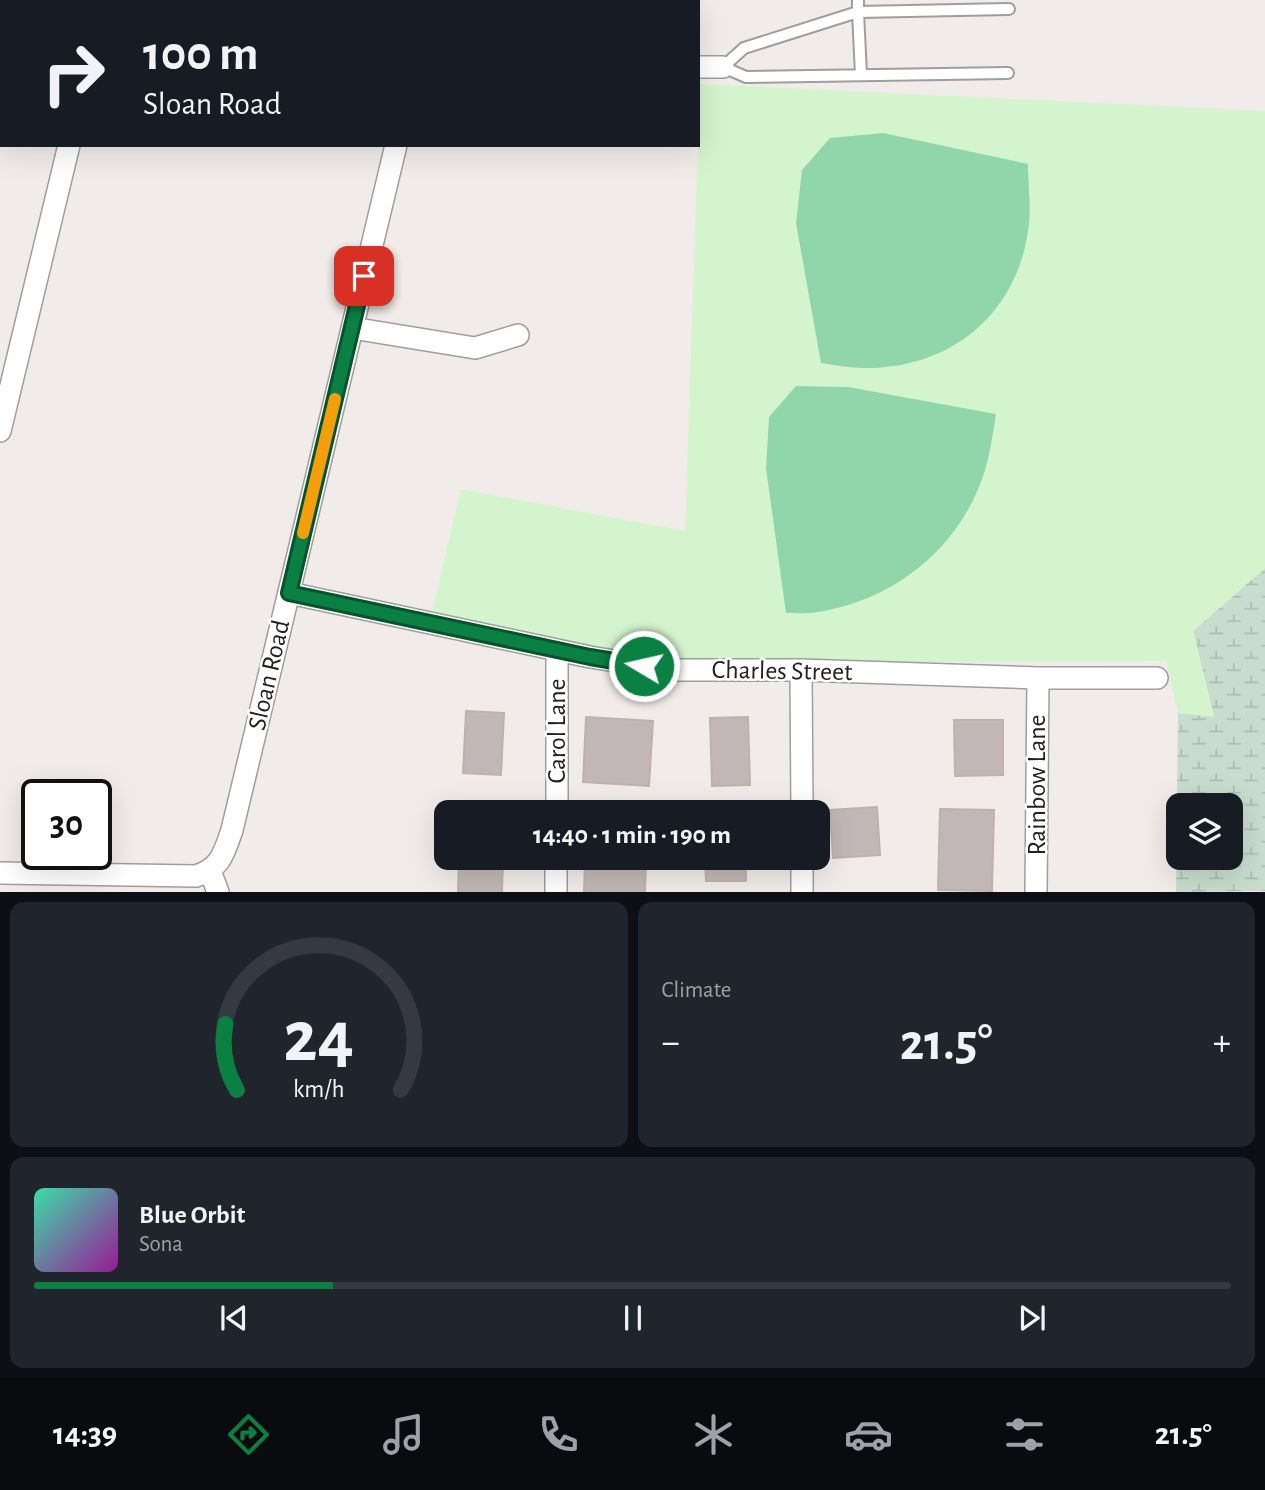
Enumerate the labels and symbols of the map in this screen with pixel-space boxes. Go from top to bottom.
pin [334,246,394,306]
street label: Sloan Road [244,617,294,733]
position arrow [607,629,681,703]
street label: Charles Street [711,657,853,685]
street label: Carol Lane [544,678,570,784]
street label: Rainbow Lane [1024,714,1050,856]
speed limit sign: 30 [21,779,112,870]

